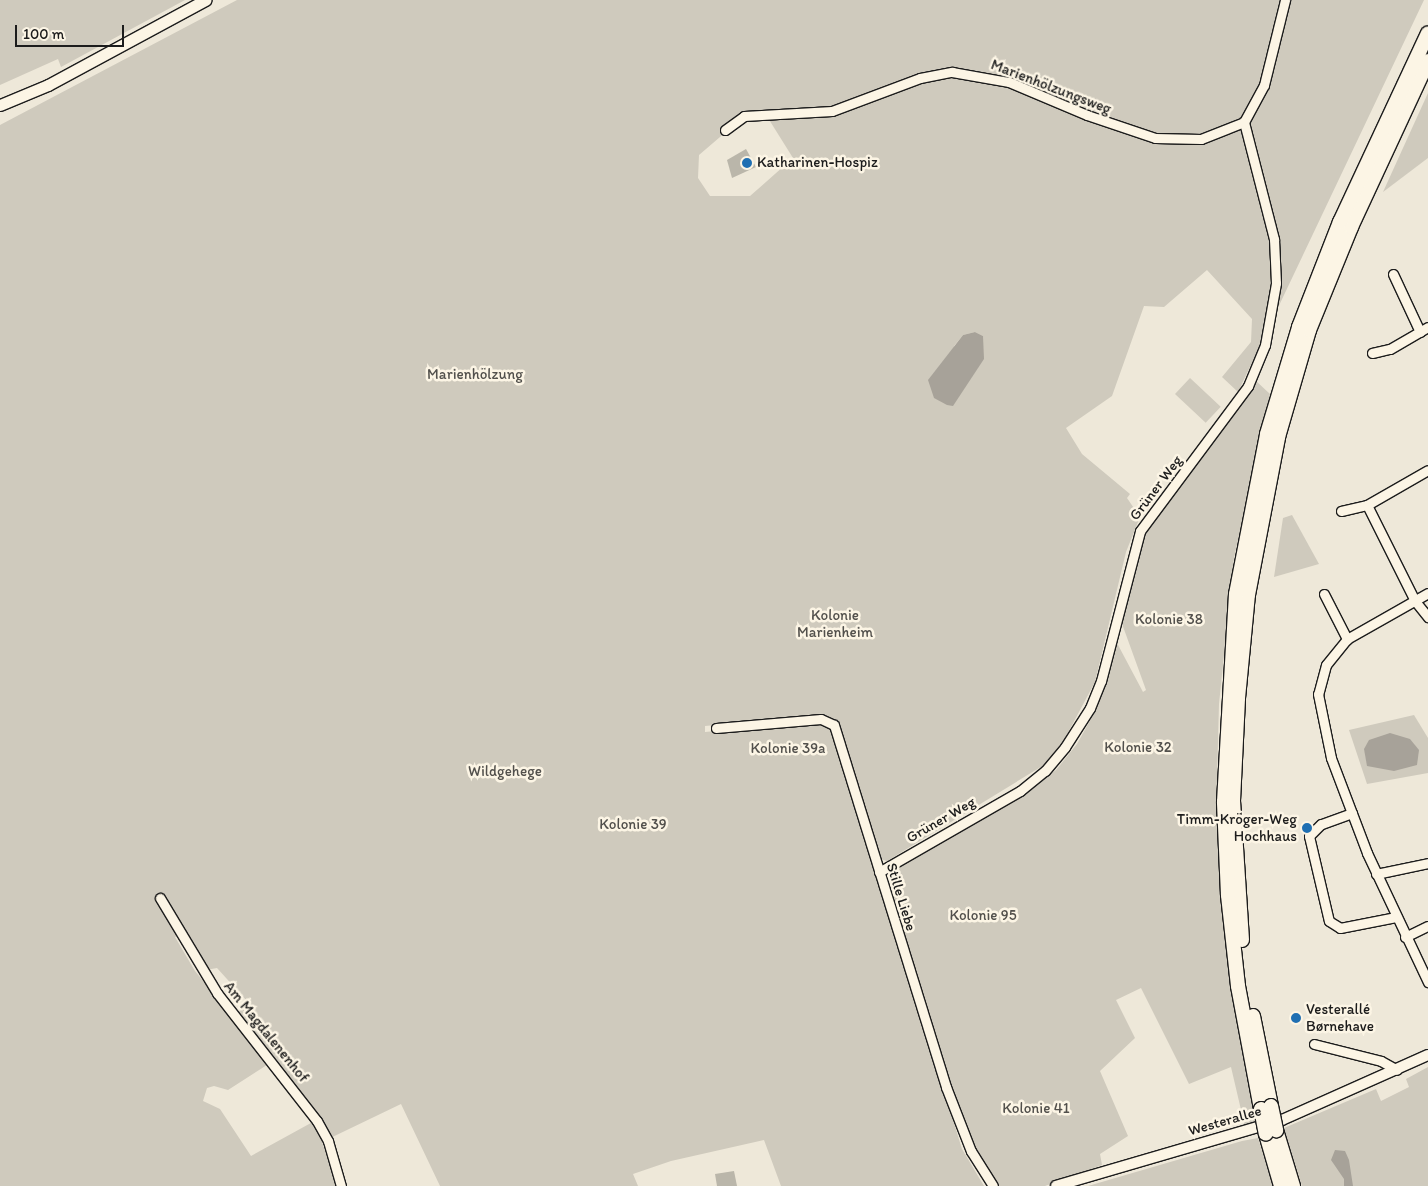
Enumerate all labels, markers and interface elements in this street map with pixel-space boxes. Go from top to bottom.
scale bar [18,15,126,47]
text: 100 m [23,25,64,43]
street label: Marienhölzungsweg [988,56,1114,118]
place label: Katharinen-Hospiz [757,154,878,172]
marker: Katharinen-Hospiz [741,157,753,169]
park label: Marienhölzung [427,366,523,384]
street label: Grüner Weg [1126,452,1186,524]
park label: Kolonie Marienheim [797,606,873,641]
park label: Kolonie 38 [1135,611,1203,629]
park label: Kolonie 32 [1104,739,1172,757]
park label: Kolonie 39a [750,740,826,758]
park label: Wildgehege [468,763,542,781]
street label: Grüner Weg [903,793,979,847]
place label: Timm-Kröger-Weg Hochhaus [1177,810,1297,845]
park label: Kolonie 39 [599,816,667,834]
marker: Timm-Kröger-Weg Hochhaus [1301,822,1313,834]
street label: Stille Liebe [882,861,920,933]
park label: Kolonie 95 [949,907,1017,925]
street label: Am Magdalenenhof [220,978,312,1086]
place label: Vesterallé Børnehave [1306,1000,1374,1035]
marker: Vesterallé Børnehave [1290,1012,1302,1024]
park label: Kolonie 41 [1002,1100,1070,1118]
street label: Westerallee [1186,1102,1264,1140]

